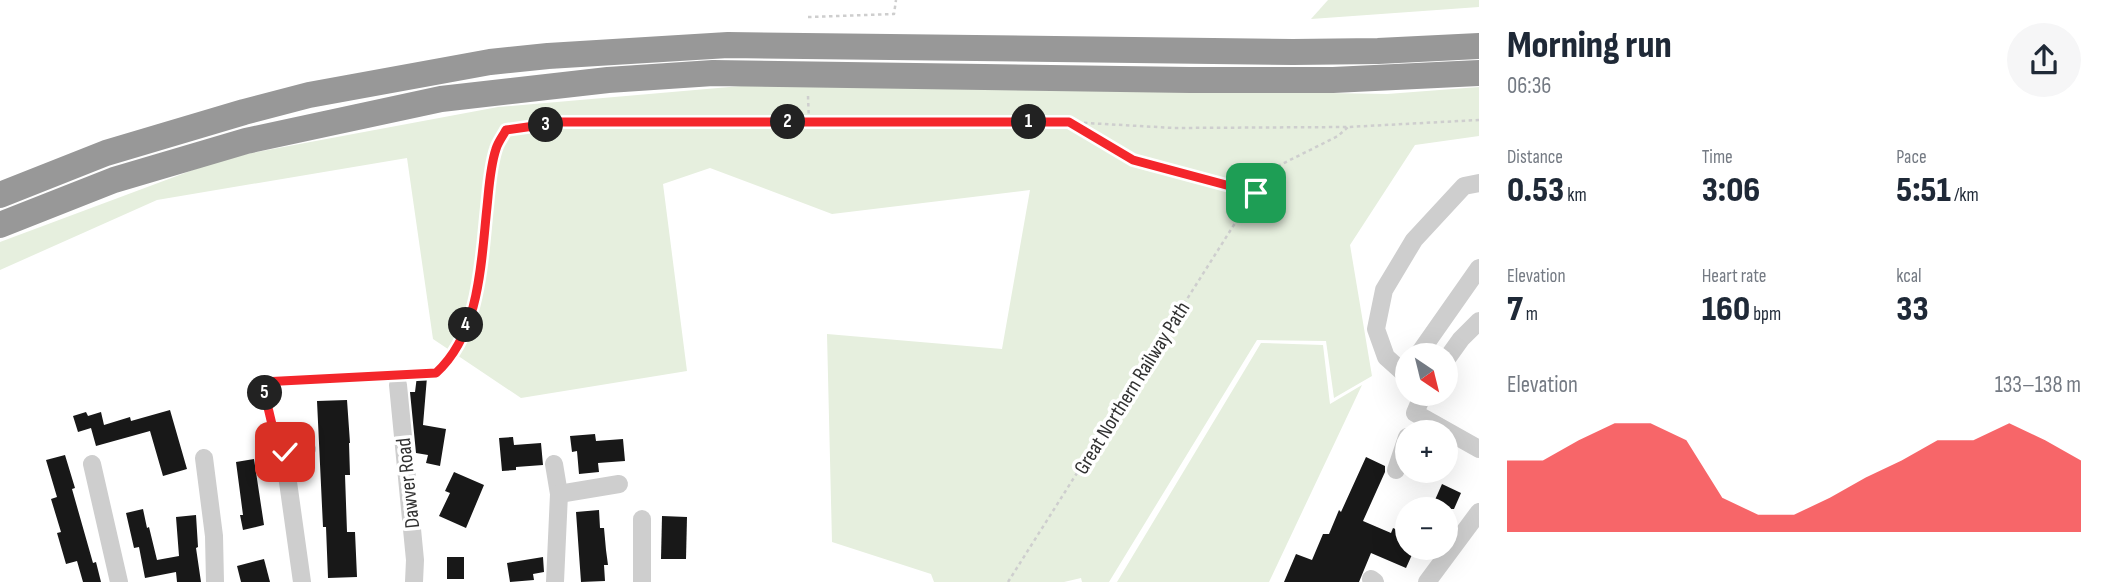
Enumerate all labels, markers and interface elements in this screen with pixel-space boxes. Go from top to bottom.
text: Morning run [1507,23,1672,68]
button: share [2007,23,2081,97]
text: 06:36 [1507,72,1551,100]
pin: 2 [770,104,806,140]
pin: 1 [1012,104,1046,140]
pin: 3 [528,108,564,142]
text: 2 [783,110,792,133]
text: 1 [1025,110,1032,133]
text: 3 [541,113,550,136]
text: Distance [1507,146,1563,169]
text: Time [1702,146,1733,169]
text: Pace [1896,146,1927,169]
pin [1226,163,1286,223]
text: 0.53 [1507,169,1564,212]
text: 3:06 [1702,169,1760,212]
text: 5:51 [1896,169,1951,212]
icon: arrive [1237,174,1275,212]
text: km [1564,184,1587,207]
text: /km [1951,184,1979,207]
text: Elevation [1507,265,1566,288]
text: Heart rate [1702,265,1767,288]
text: kcal [1896,265,1921,288]
text: 7 [1507,288,1523,331]
text: 160 [1702,288,1750,331]
text: 33 [1896,288,1929,331]
street label: Great Northern Railway Path [1069,297,1195,479]
text: m [1523,303,1538,326]
text: bpm [1750,303,1781,326]
pin: 4 [448,308,484,342]
text: 4 [461,313,470,336]
north arrow [1395,343,1458,406]
map controls [1395,343,1458,560]
text: Elevation [1507,371,1578,399]
text: 133–138 m [1995,371,2081,399]
pin: 5 [247,376,282,410]
text: 5 [260,381,269,404]
button: + [1395,420,1458,483]
pin [255,422,315,482]
icon: check [266,433,304,471]
street label: Dawver Road [391,437,425,529]
button: − [1395,497,1458,560]

